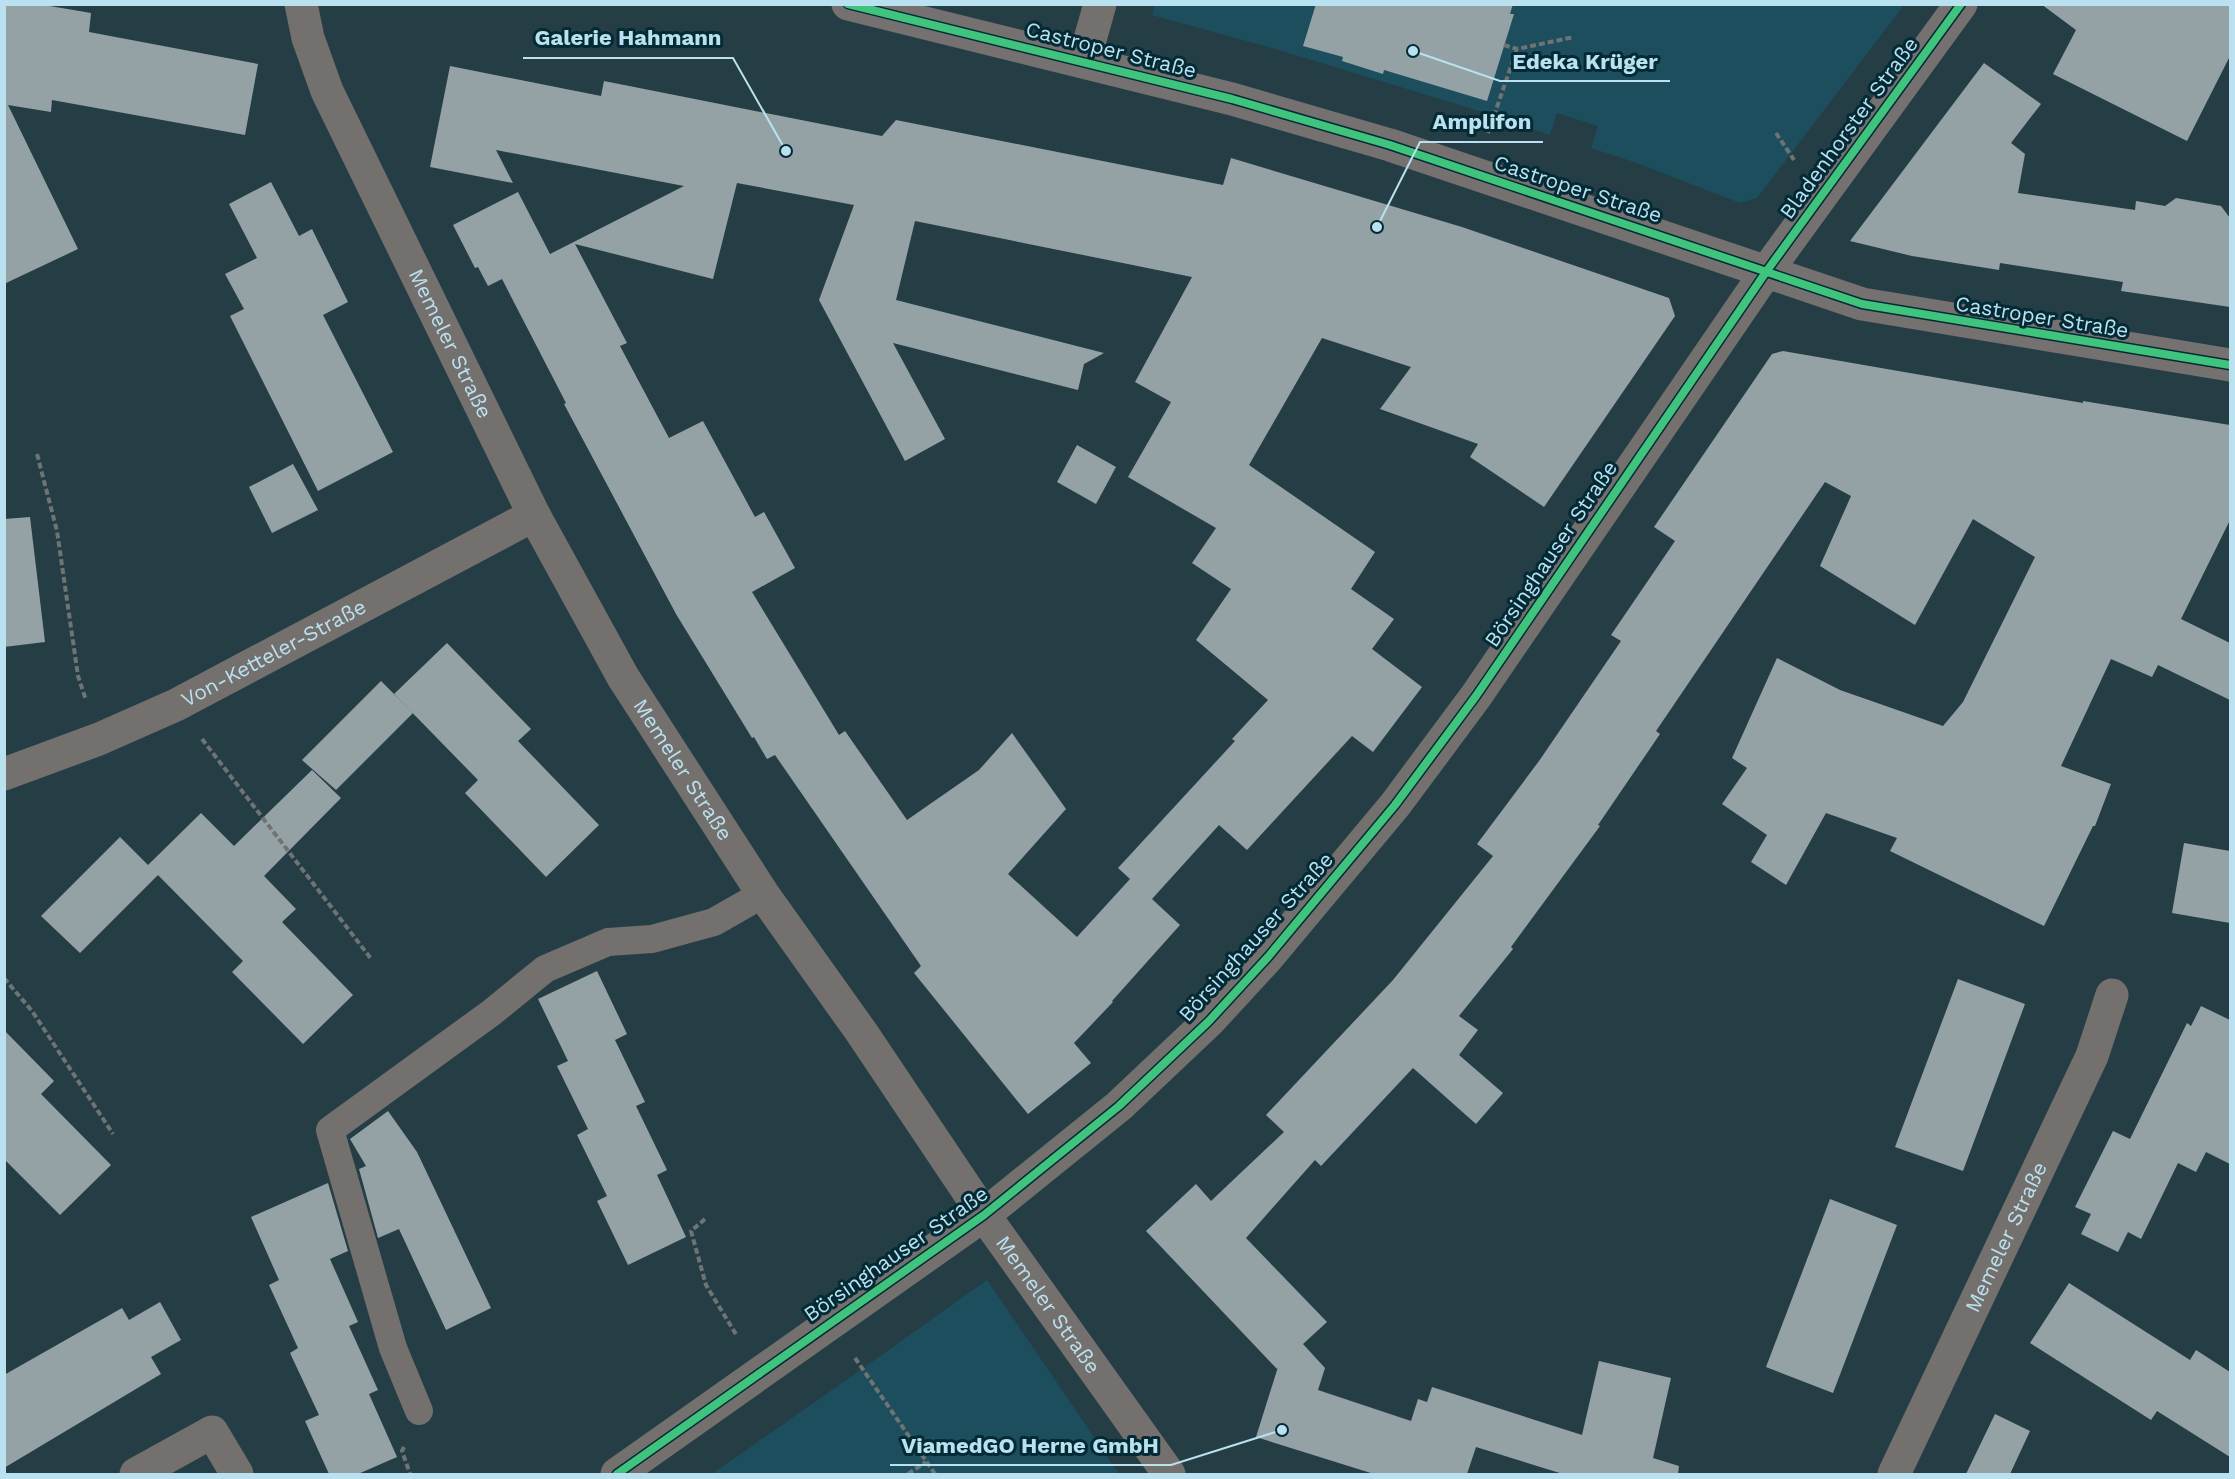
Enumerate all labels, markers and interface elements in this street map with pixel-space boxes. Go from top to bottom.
street label: Castroper Straße [1023,16,1199,83]
callout: Galerie Hahmann [523,18,733,58]
text: Galerie Hahmann [535,25,721,50]
street label: Bladenhorster Straße [1774,32,1923,224]
callout: Edeka Krüger [1500,41,1670,81]
text: Edeka Krüger [1512,49,1658,74]
callout: Amplifon [1420,102,1543,142]
text: Amplifon [1433,109,1531,134]
street label: Castroper Straße [1491,150,1665,227]
street label: Memeler Straße [404,264,498,422]
street label: Castroper Straße [1954,290,2130,343]
street label: Börsinghauser Straße [1479,456,1622,652]
street label: Von-Ketteler-Straße [177,594,370,712]
street label: Memeler Straße [628,694,738,845]
street label: Börsinghauser Straße [1173,847,1338,1026]
street label: Memeler Straße [1959,1158,2052,1316]
street label: Börsinghauser Straße [799,1181,993,1327]
street label: Memeler Straße [991,1231,1106,1378]
callout: ViamedGO Herne GmbH [890,1425,1171,1465]
text: ViamedGO Herne GmbH [901,1433,1159,1458]

